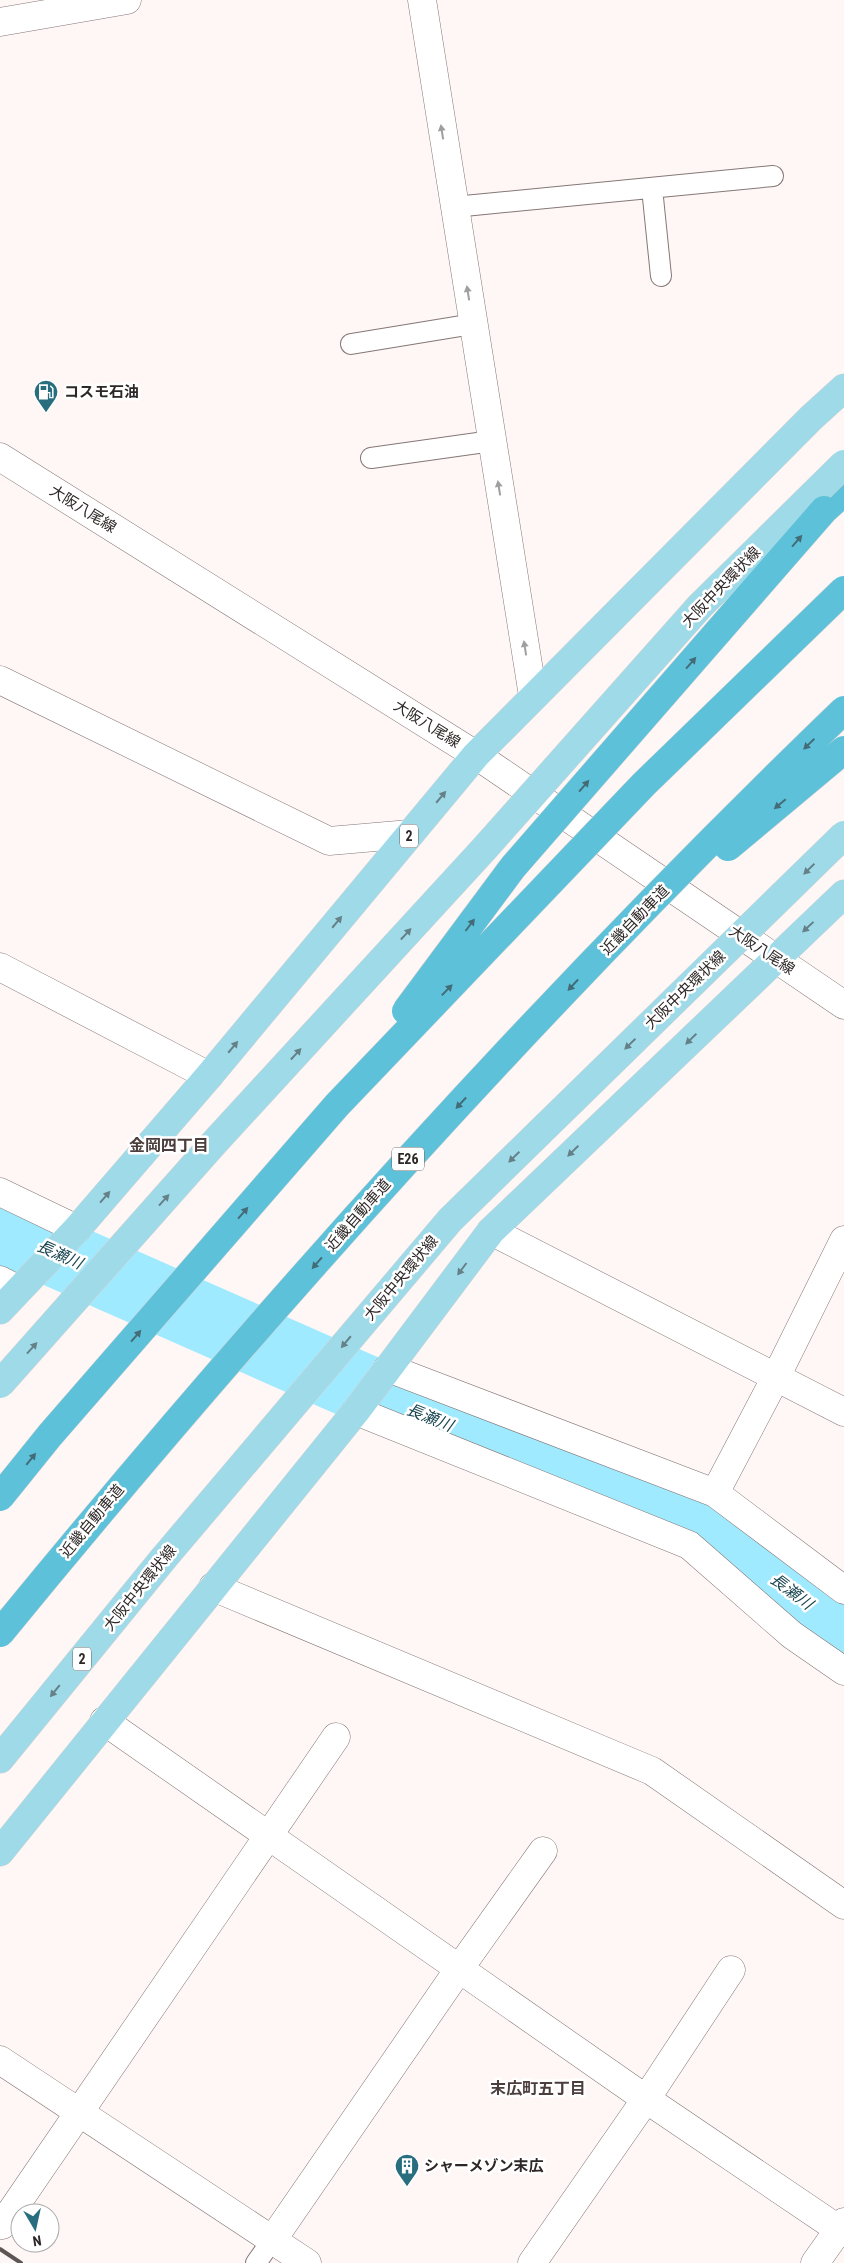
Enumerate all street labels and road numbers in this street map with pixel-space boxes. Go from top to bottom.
street label: 大阪八尾線 [46,481,120,537]
street label: 大阪中央環状線 [678,543,764,631]
street label: 大阪八尾線 [390,696,464,752]
road number: 2 [400,824,418,848]
street label: 近畿自動車道 [597,881,673,959]
street label: 大阪八尾線 [726,922,798,978]
street label: 大阪中央環状線 [641,947,729,1033]
road number: E26 [392,1148,424,1170]
street label: 近畿自動車道 [322,1175,394,1255]
street label: 大阪中央環状線 [360,1232,442,1324]
street label: 近畿自動車道 [56,1481,128,1561]
street label: 大阪中央環状線 [100,1542,180,1634]
road number: 2 [73,1648,91,1670]

